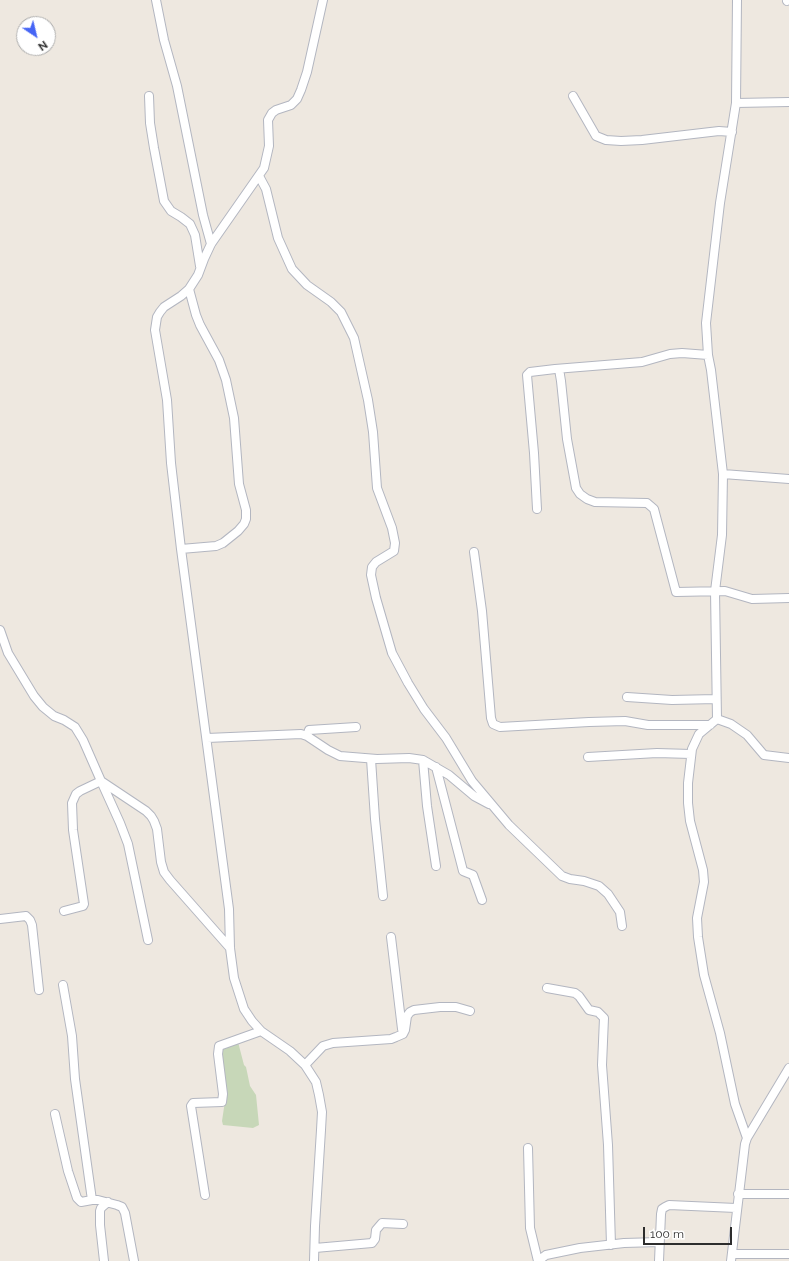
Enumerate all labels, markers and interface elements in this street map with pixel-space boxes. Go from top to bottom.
north arrow [16,16,56,56]
text: N [35,38,50,53]
scale bar [645,1219,734,1245]
text: 100 m [650,1227,684,1241]

